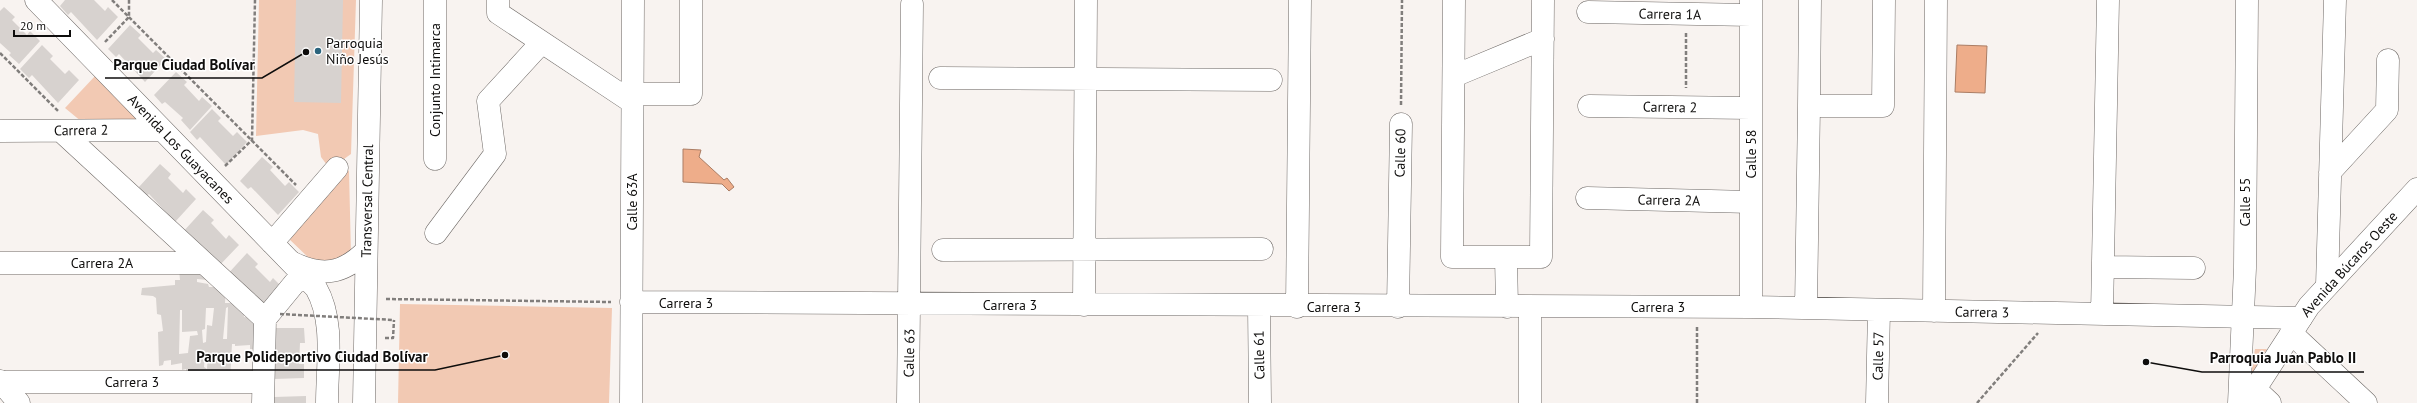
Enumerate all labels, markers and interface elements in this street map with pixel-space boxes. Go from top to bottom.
street label: Carrera 1A [1639,4,1702,24]
scale bar [14,12,70,38]
text: 20 m [20,18,46,33]
street label: Conjunto Intimarca [426,23,444,137]
place label: Parroquia Niño Jesús [326,34,389,68]
marker: Parroquia Niño Jesús [313,46,323,56]
callout: Parque Ciudad Bolívar [105,51,262,78]
text: Parque Ciudad Bolívar [113,55,255,74]
street label: Avenida Los Guayacanes [124,91,238,207]
street label: Carrera 2 [1643,98,1697,116]
street label: Carrera 2 [54,121,108,139]
street label: Calle 60 [1391,128,1409,178]
street label: Calle 58 [1742,130,1760,179]
street label: Transversal Central [357,144,377,258]
street label: Calle 63A [623,173,641,231]
street label: Calle 55 [2236,178,2254,227]
street label: Carrera 2A [1638,190,1701,210]
street label: Avenida Búcaros Oeste [2297,207,2401,321]
street label: Carrera 2A [71,254,134,272]
street label: Carrera 3 [659,294,713,312]
street label: Carrera 3 [983,296,1037,314]
street label: Carrera 3 [1307,298,1361,316]
street label: Carrera 3 [1631,298,1685,316]
street label: Carrera 3 [1955,303,2009,321]
street label: Calle 63 [900,328,918,378]
street label: Calle 61 [1250,330,1268,380]
street label: Calle 57 [1869,331,1887,381]
callout: Parque Polideportivo Ciudad Bolívar [188,343,435,370]
callout: Parroquia Juan Pablo II [2202,345,2364,372]
text: Parque Polideportivo Ciudad Bolívar [196,347,429,366]
text: Parroquia Juan Pablo II [2210,348,2356,367]
street label: Carrera 3 [105,373,159,391]

